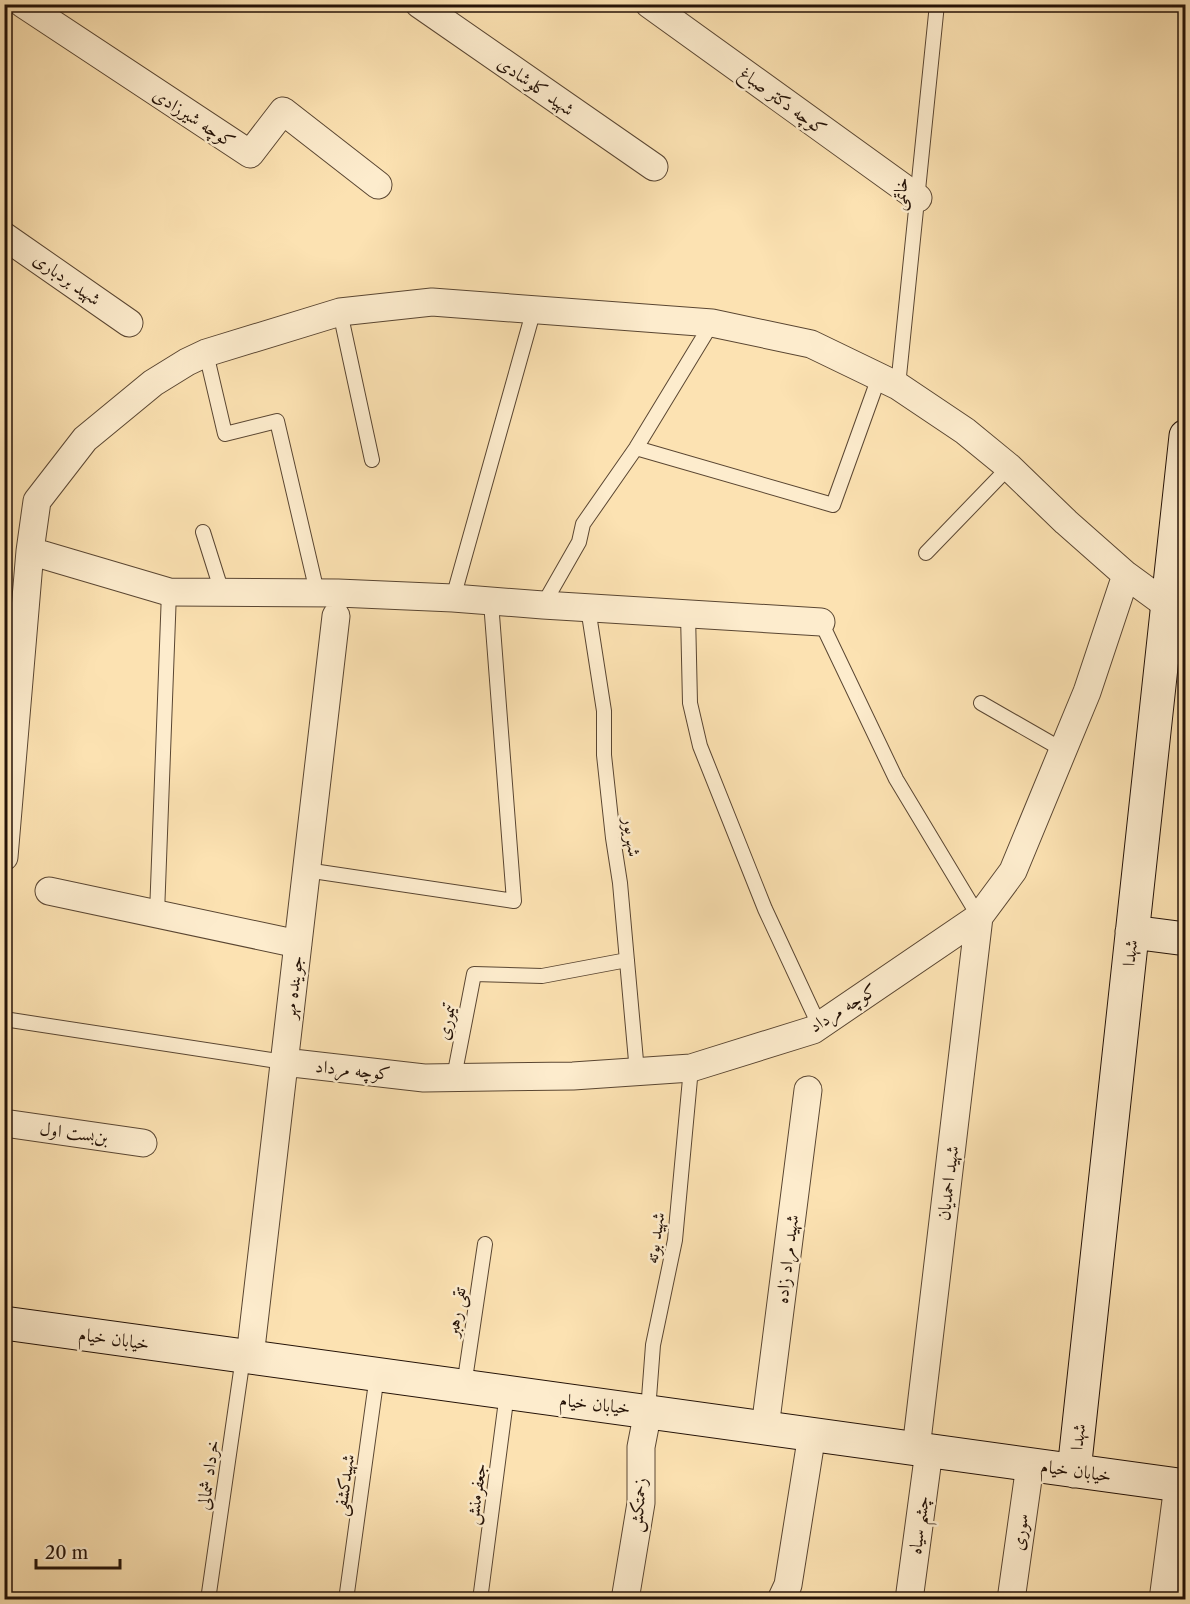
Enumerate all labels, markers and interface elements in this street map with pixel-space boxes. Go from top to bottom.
street label: شهید کلوشادی [493,52,579,121]
street label: کوچه دکتر صباغ [733,62,831,143]
street label: کوچه شیرزادی [148,83,239,154]
street label: خاتمی [887,176,914,212]
street label: شهید بردباری [28,248,105,311]
street label: شهریور [617,814,646,858]
street label: شهدا [1118,938,1143,968]
street label: جوینده مهر [278,954,309,1022]
street label: کوچه مرداد [805,979,882,1039]
street label: تیموری [432,1001,460,1042]
street label: کوچه مرداد [314,1055,392,1087]
street label: بن‌بست اول [38,1117,110,1149]
street label: شهید احمدیان [932,1144,965,1222]
street label: شهید بوته [640,1211,671,1265]
street label: شهید مراد زاده [771,1213,805,1305]
street label: تقی رهبر [441,1285,473,1341]
street label: خیابان خیام [76,1323,151,1360]
street label: خیابان خیام [558,1389,632,1424]
street label: شهدا [1066,1422,1091,1452]
street label: خرداد شمالی [192,1439,224,1511]
street label: شهیدکشفی [329,1453,361,1518]
street label: خیابان خیام [1038,1455,1113,1492]
street label: جعفرمنش [461,1462,492,1526]
street label: زحمتکش [625,1477,652,1533]
street label: چشم سیاه [904,1494,941,1557]
street label: سوری [1007,1512,1033,1552]
scale bar [36,1532,120,1570]
text: 20 m [45,1542,89,1564]

